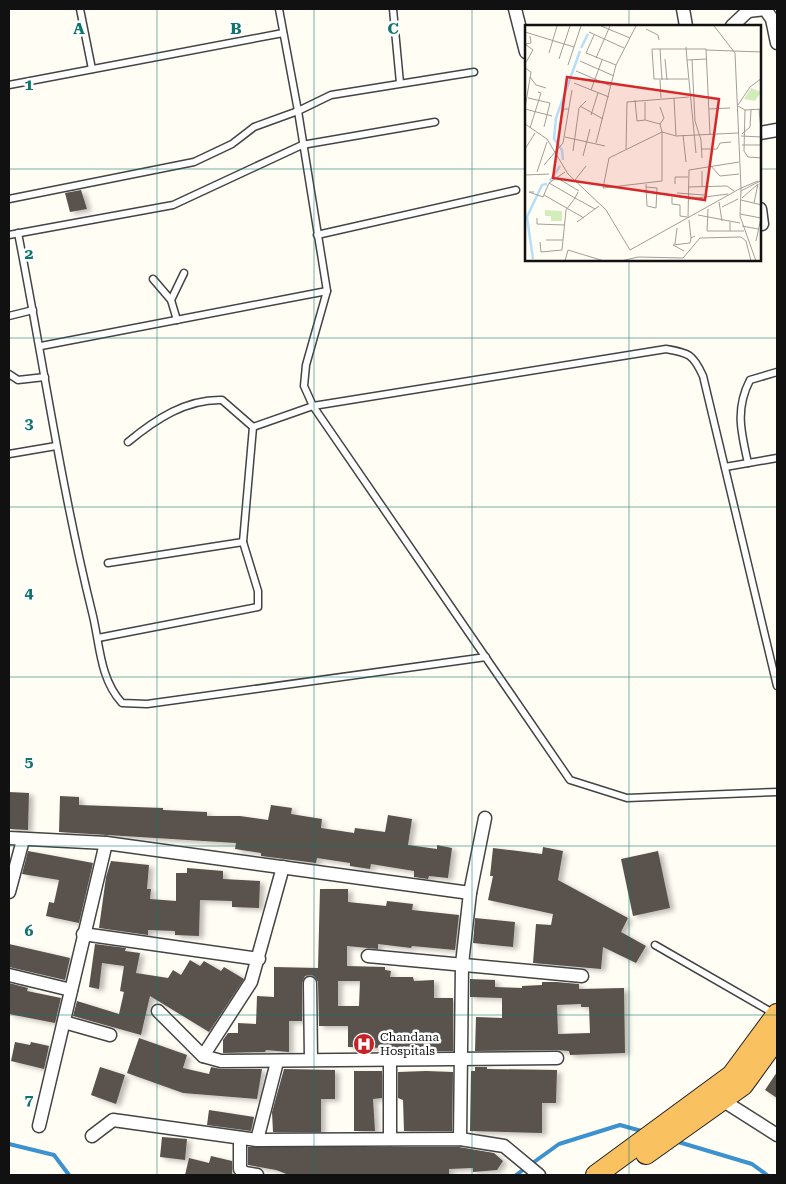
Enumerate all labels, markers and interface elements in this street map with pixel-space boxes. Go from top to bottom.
text: A [73,19,85,38]
text: B [230,19,242,38]
text: C [387,19,399,38]
inset map [525,25,761,261]
text: 1 [25,75,34,94]
text: 2 [25,244,34,263]
text: 3 [25,414,34,433]
text: 4 [25,583,34,602]
text: 5 [25,752,34,771]
text: 6 [25,921,34,940]
place label: Chandana Hospitals [380,1030,440,1058]
hospital icon: Chandana Hospitals [352,1032,376,1056]
text: 7 [25,1090,34,1109]

